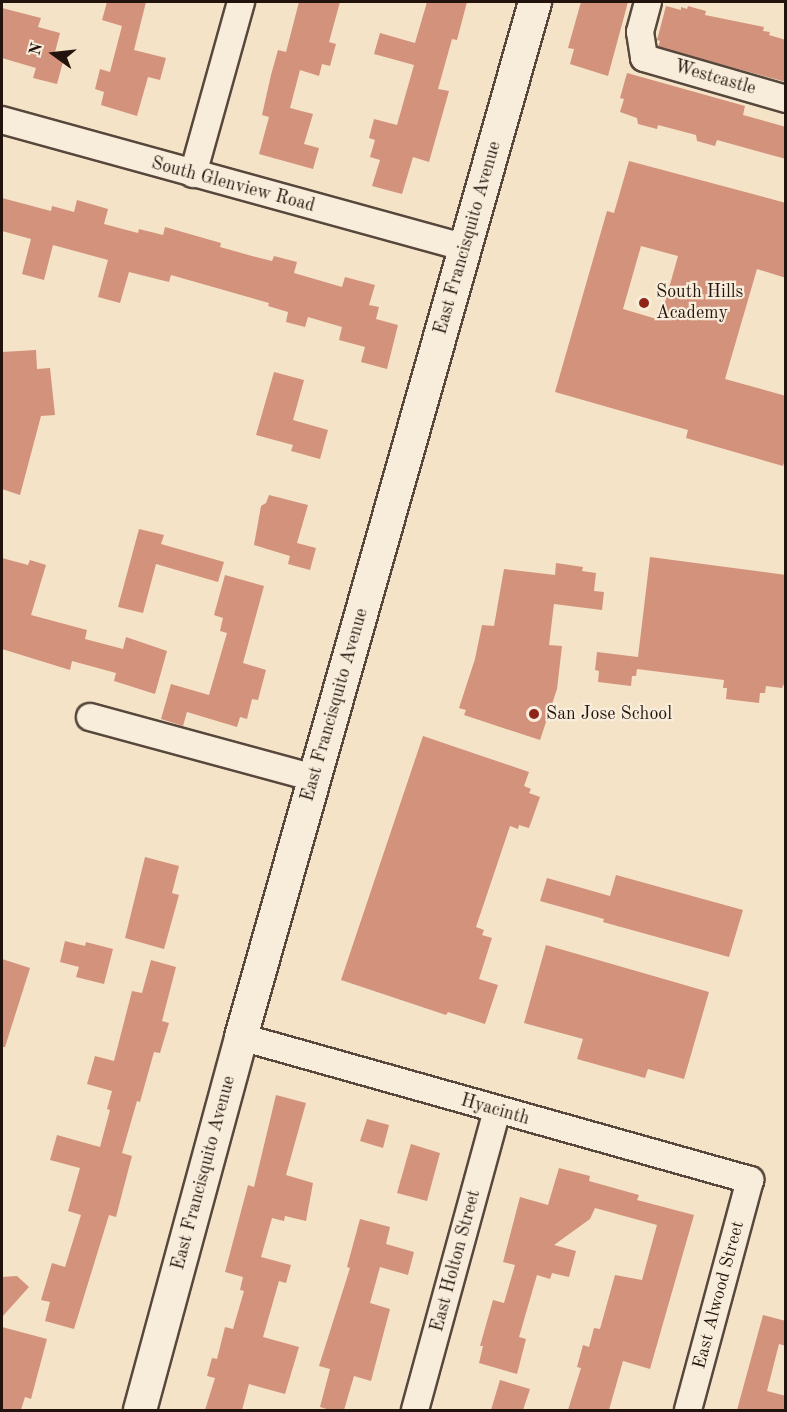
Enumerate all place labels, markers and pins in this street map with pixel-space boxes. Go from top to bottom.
place label: South Hills Academy [656,282,743,324]
marker: South Hills Academy [637,296,651,310]
place label: San Jose School [546,703,672,725]
marker: San Jose School [527,707,541,721]

